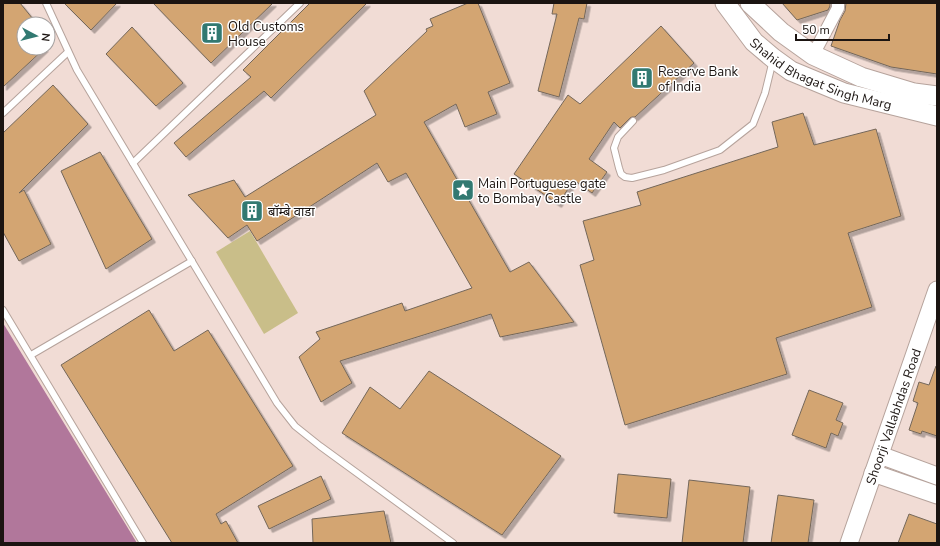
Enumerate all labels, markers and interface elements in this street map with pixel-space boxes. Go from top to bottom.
north arrow [16,16,56,56]
scale bar [796,16,889,42]
place label: Old Customs House [228,18,304,51]
building icon: Old Customs House [199,20,225,46]
text: 50 m [802,22,830,38]
text: N [37,32,53,42]
street label: Shahid Bhagat Singh Marg [746,34,894,114]
place label: Reserve Bank of India [658,63,739,96]
building icon: Reserve Bank of India [629,65,655,91]
place label: Main Portuguese gate to Bombay Castle [478,175,606,208]
place icon: Main Portuguese gate to Bombay Castle [450,177,476,203]
building icon: बॉम्बे वाडा [239,198,265,224]
place label: बॉम्बे वाडा [268,203,315,221]
street label: Shoorji Vallabhdas Road [862,346,926,487]

